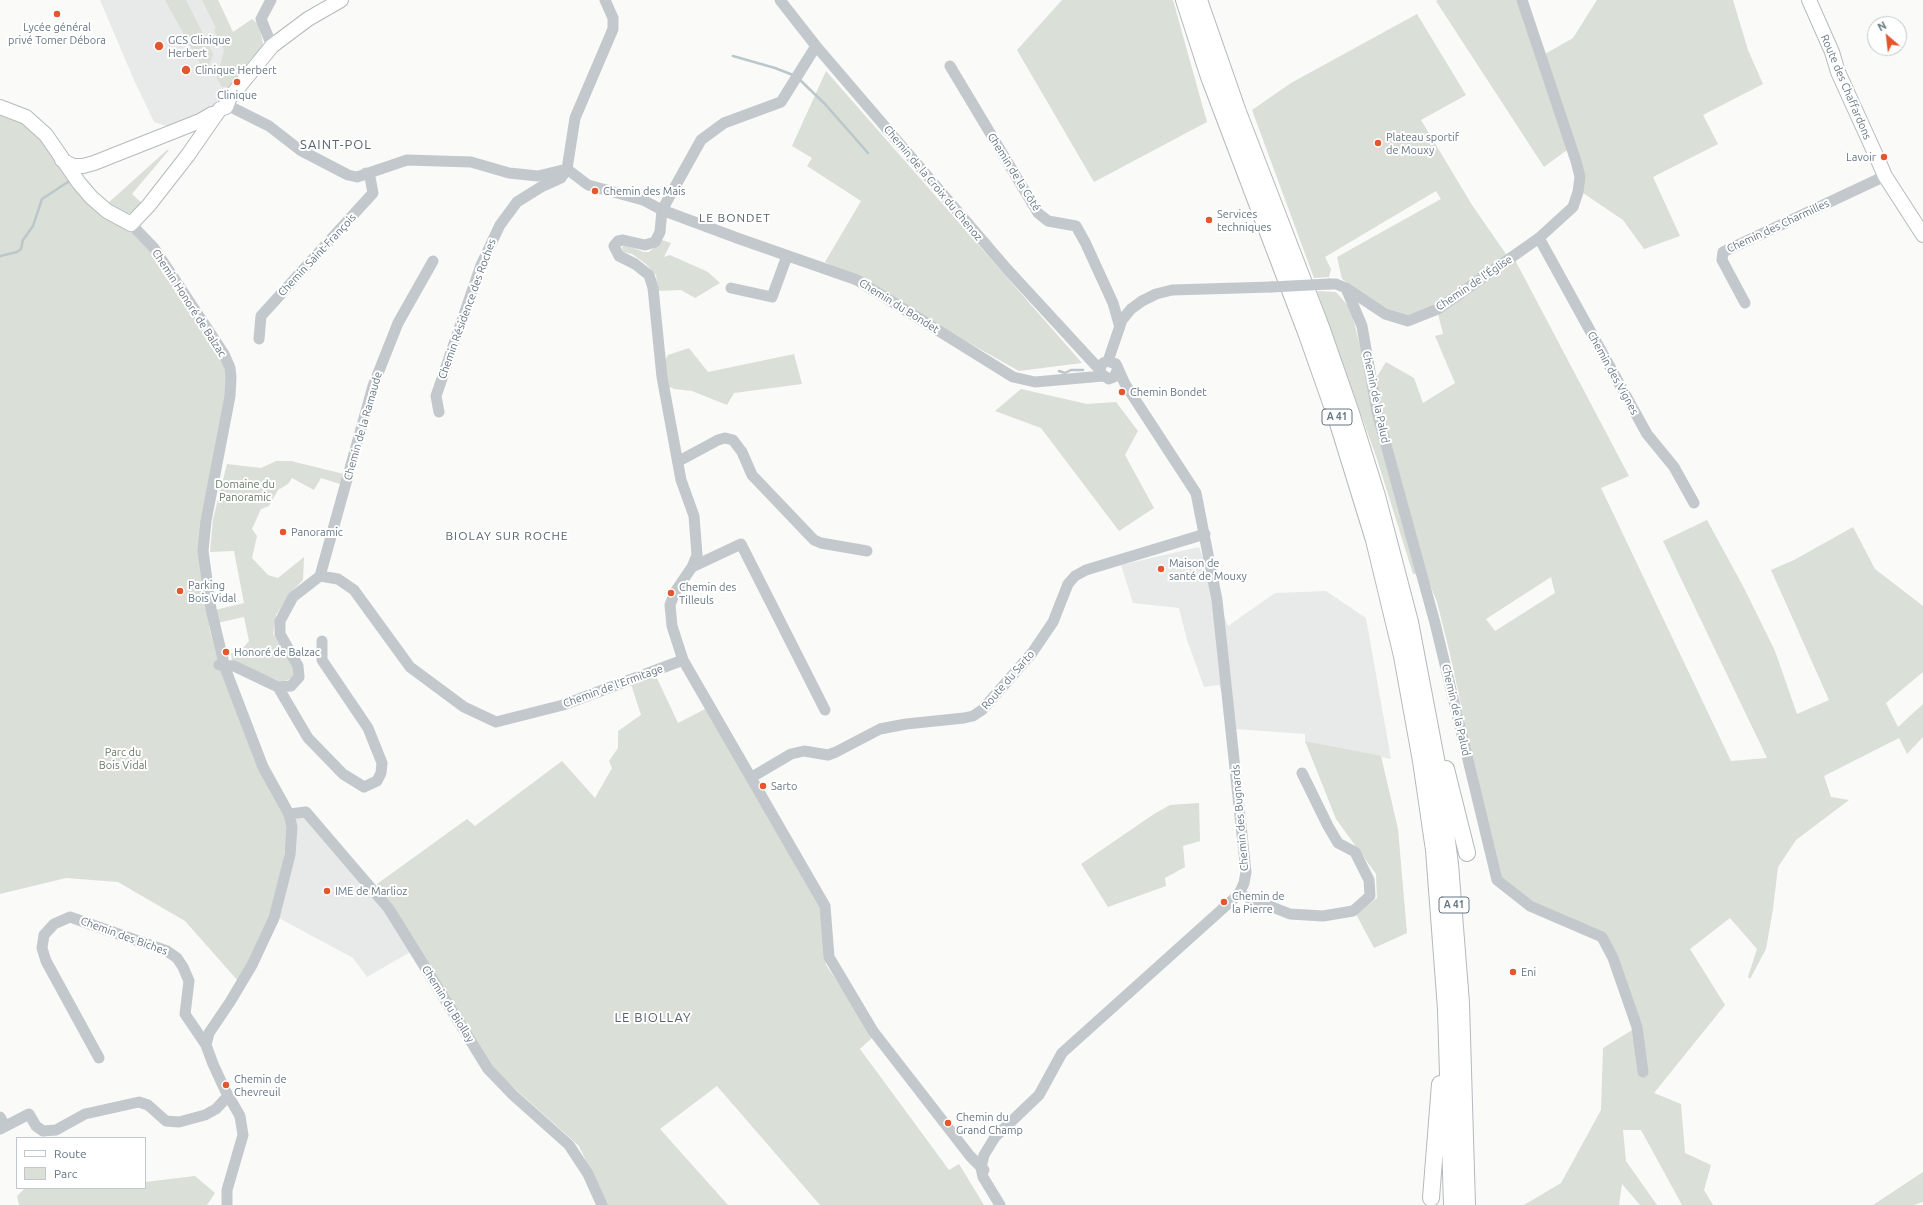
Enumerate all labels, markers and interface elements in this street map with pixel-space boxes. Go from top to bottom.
marker: Lycée général privé Tomer Débora [52,9,62,19]
north arrow [1867,16,1907,56]
text: N [1875,19,1888,34]
place label: Lycée général privé Tomer Débora [8,20,106,46]
street label: Route des Chaffardons [1818,32,1874,142]
place label: GCS Clinique Herbert [168,33,230,59]
marker: GCS Clinique Herbert [153,40,165,52]
place label: Clinique Herbert [195,63,276,77]
marker: Clinique Herbert [180,64,192,76]
marker: Clinique [232,77,242,87]
place label: Clinique [217,88,257,102]
street label: Chemin de la Croix du Chenoz [881,123,985,243]
street label: Chemin de la Côté [985,130,1043,214]
place label: Plateau sportif de Mouxy [1386,130,1459,156]
district label: SAINT-POL [300,137,372,153]
marker: Plateau sportif de Mouxy [1373,138,1383,148]
place label: Lavoir [1846,150,1876,164]
marker: Lavoir [1879,152,1889,162]
place label: Chemin des Mais [603,184,686,198]
marker: Chemin des Mais [590,186,600,196]
street label: Chemin des Charmilles [1725,196,1831,256]
place label: Services techniques [1217,207,1271,233]
street label: Chemin Saint-François [275,211,359,299]
district label: LE BONDET [699,211,771,225]
marker: Services techniques [1204,215,1214,225]
street label: Chemin Résidence des Roches [435,237,499,381]
street label: Chemin Honoré de Balzac [149,247,229,359]
street label: Chemin de l'Église [1433,253,1515,313]
street label: Chemin du Bondet [857,276,941,336]
street label: Chemin des Vignes [1585,329,1641,417]
street label: Chemin de la Palud [1360,350,1392,444]
street label: Chemin de la Ramaude [341,370,385,482]
place label: Chemin Bondet [1130,385,1207,399]
marker: Chemin Bondet [1117,387,1127,397]
road number: A 41 [1322,409,1352,425]
park label: Domaine du Panoramic [215,477,275,503]
place label: Panoramic [291,525,343,539]
marker: Panoramic [278,527,288,537]
district label: BIOLAY SUR ROCHE [445,529,569,543]
place label: Maison de santé de Mouxy [1169,556,1247,582]
marker: Maison de santé de Mouxy [1156,564,1166,574]
place label: Parking Bois Vidal [188,578,236,604]
place label: Chemin des Tilleuls [679,580,736,606]
marker: Parking Bois Vidal [175,586,185,596]
marker: Chemin des Tilleuls [666,588,676,598]
place label: Honoré de Balzac [234,645,320,659]
marker: Honoré de Balzac [221,647,231,657]
street label: Route du Sarto [979,648,1037,712]
street label: Chemin de l'Ermitage [561,662,665,710]
street label: Chemin de la Palud [1439,663,1473,757]
park label: Parc du Bois Vidal [99,745,147,771]
street label: Chemin des Bugnards [1229,764,1251,872]
place label: Sarto [771,779,797,793]
marker: Sarto [758,781,768,791]
place label: IME de Marlioz [335,884,407,898]
marker: IME de Marlioz [322,886,332,896]
place label: Chemin de la Pierre [1232,889,1285,915]
marker: Chemin de la Pierre [1219,897,1229,907]
road number: A 41 [1439,897,1469,913]
street label: Chemin des Biches [79,914,169,958]
street label: Chemin du Biollay [419,963,477,1045]
place label: Eni [1521,965,1536,979]
marker: Eni [1508,967,1518,977]
district label: LE BIOLLAY [614,1010,692,1026]
place label: Chemin de Chevreuil [234,1072,287,1098]
marker: Chemin de Chevreuil [221,1080,231,1090]
place label: Chemin du Grand Champ [956,1110,1023,1136]
marker: Chemin du Grand Champ [943,1118,953,1128]
legend [16,1137,146,1189]
text: Route [54,1147,87,1160]
text: Parc [54,1167,77,1180]

